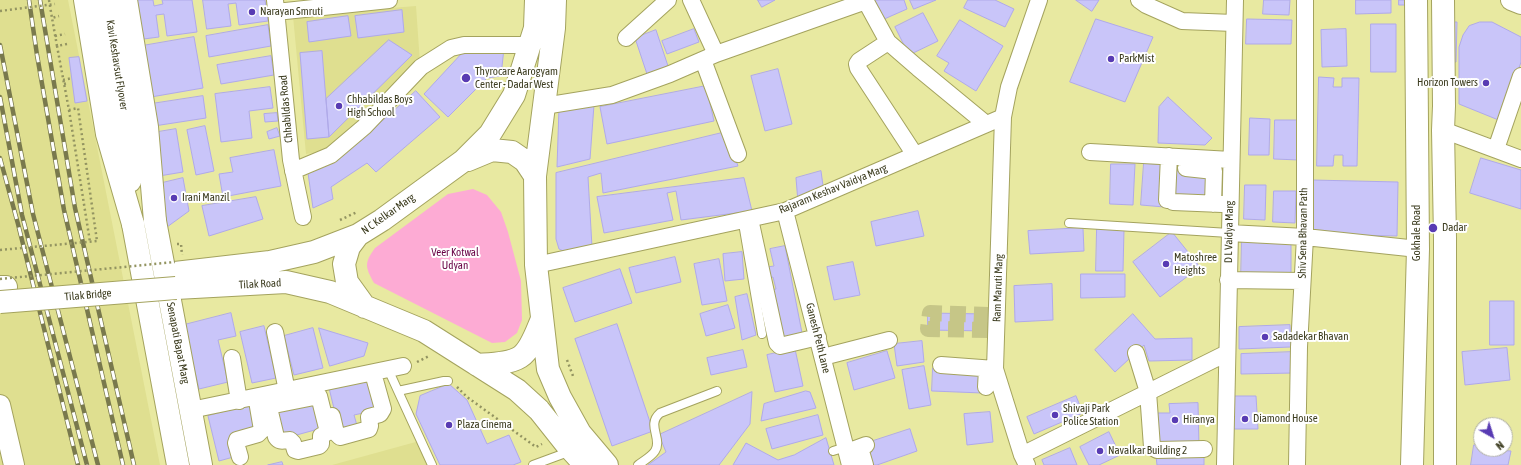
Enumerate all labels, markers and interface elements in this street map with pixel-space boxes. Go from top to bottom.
place label: Narayan Smruti [260,5,323,19]
marker: Narayan Smruti [247,7,257,17]
street label: Kavi Keshavsut Flyover [103,19,131,111]
place label: ParkMist [1119,52,1154,66]
marker: ParkMist [1106,54,1116,64]
place label: Thyrocare Aarogyam Center - Dadar West [475,65,558,91]
marker: Thyrocare Aarogyam Center - Dadar West [460,72,472,84]
street label: Chhabildas Road [276,75,296,143]
place label: Horizon Towers [1417,76,1478,90]
marker: Horizon Towers [1481,78,1491,88]
place label: Chhabildas Boys High School [347,93,413,119]
marker: Chhabildas Boys High School [334,101,344,111]
street label: Rajaram Keshav Vaidya Marg [777,161,889,217]
street label: Shiv Sena Bhavan Path [1296,187,1310,279]
place label: Irani Manzil [182,191,230,205]
street label: N C Kelkar Marg [359,191,417,237]
marker: Irani Manzil [169,193,179,203]
street label: D L Vaidya Marg [1222,201,1236,263]
street label: Gokhale Road [1410,205,1424,261]
place label: Dadar [1442,221,1467,235]
marker: Dadar [1427,222,1439,234]
park label: Veer Kotwal Udyan [431,246,479,272]
place label: Matoshree Heights [1174,251,1217,277]
street label: Ram Maruti Marg [990,254,1006,322]
marker: Matoshree Heights [1161,259,1171,269]
street label: Tilak Road [238,276,282,292]
street label: Tilak Bridge [64,286,112,304]
street label: Senapati Bapat Marg [164,301,192,385]
street label: Ganesh Peth Lane [803,301,833,375]
place label: Sadadekar Bhavan [1273,330,1349,344]
marker: Sadadekar Bhavan [1260,332,1270,342]
place label: Shivaji Park Police Station [1063,402,1119,428]
marker: Shivaji Park Police Station [1050,410,1060,420]
place label: Diamond House [1253,412,1318,426]
place label: Hiranya [1183,413,1215,427]
marker: Diamond House [1240,414,1250,424]
marker: Hiranya [1170,415,1180,425]
north arrow [1473,417,1513,457]
place label: Plaza Cinema [457,418,512,432]
marker: Plaza Cinema [444,420,454,430]
text: N [1494,439,1506,452]
place label: Navalkar Building 2 [1108,444,1187,458]
marker: Navalkar Building 2 [1095,446,1105,456]

